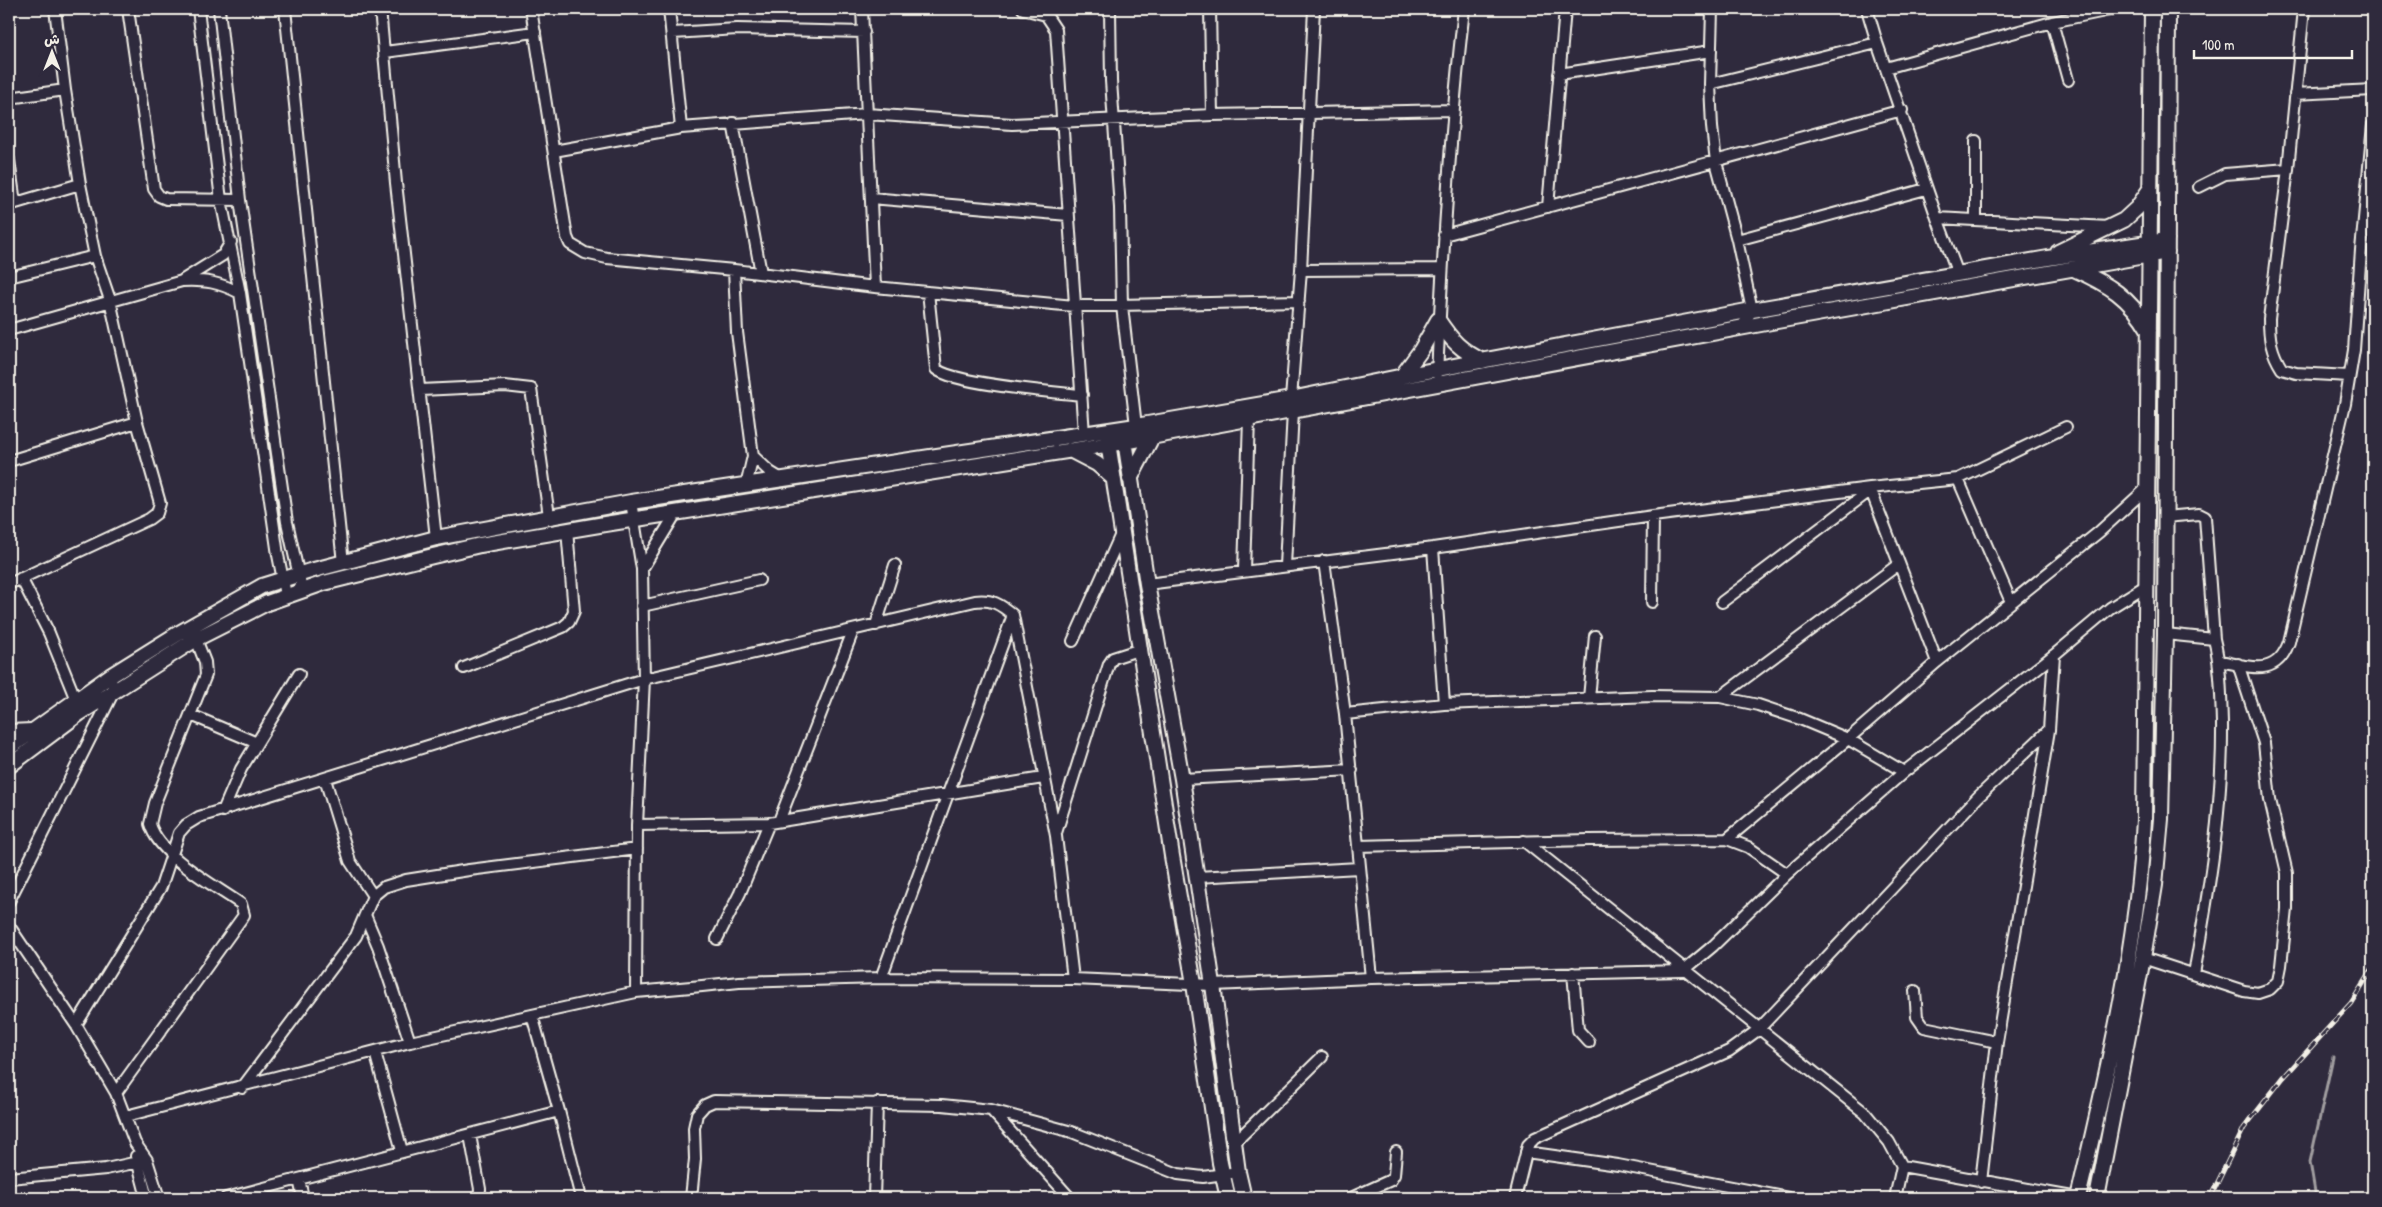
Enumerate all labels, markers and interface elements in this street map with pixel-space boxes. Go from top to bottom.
north arrow [28,28,78,78]
scale bar [2194,28,2352,60]
text: ش [44,29,60,48]
text: 100 m [2202,34,2235,55]

